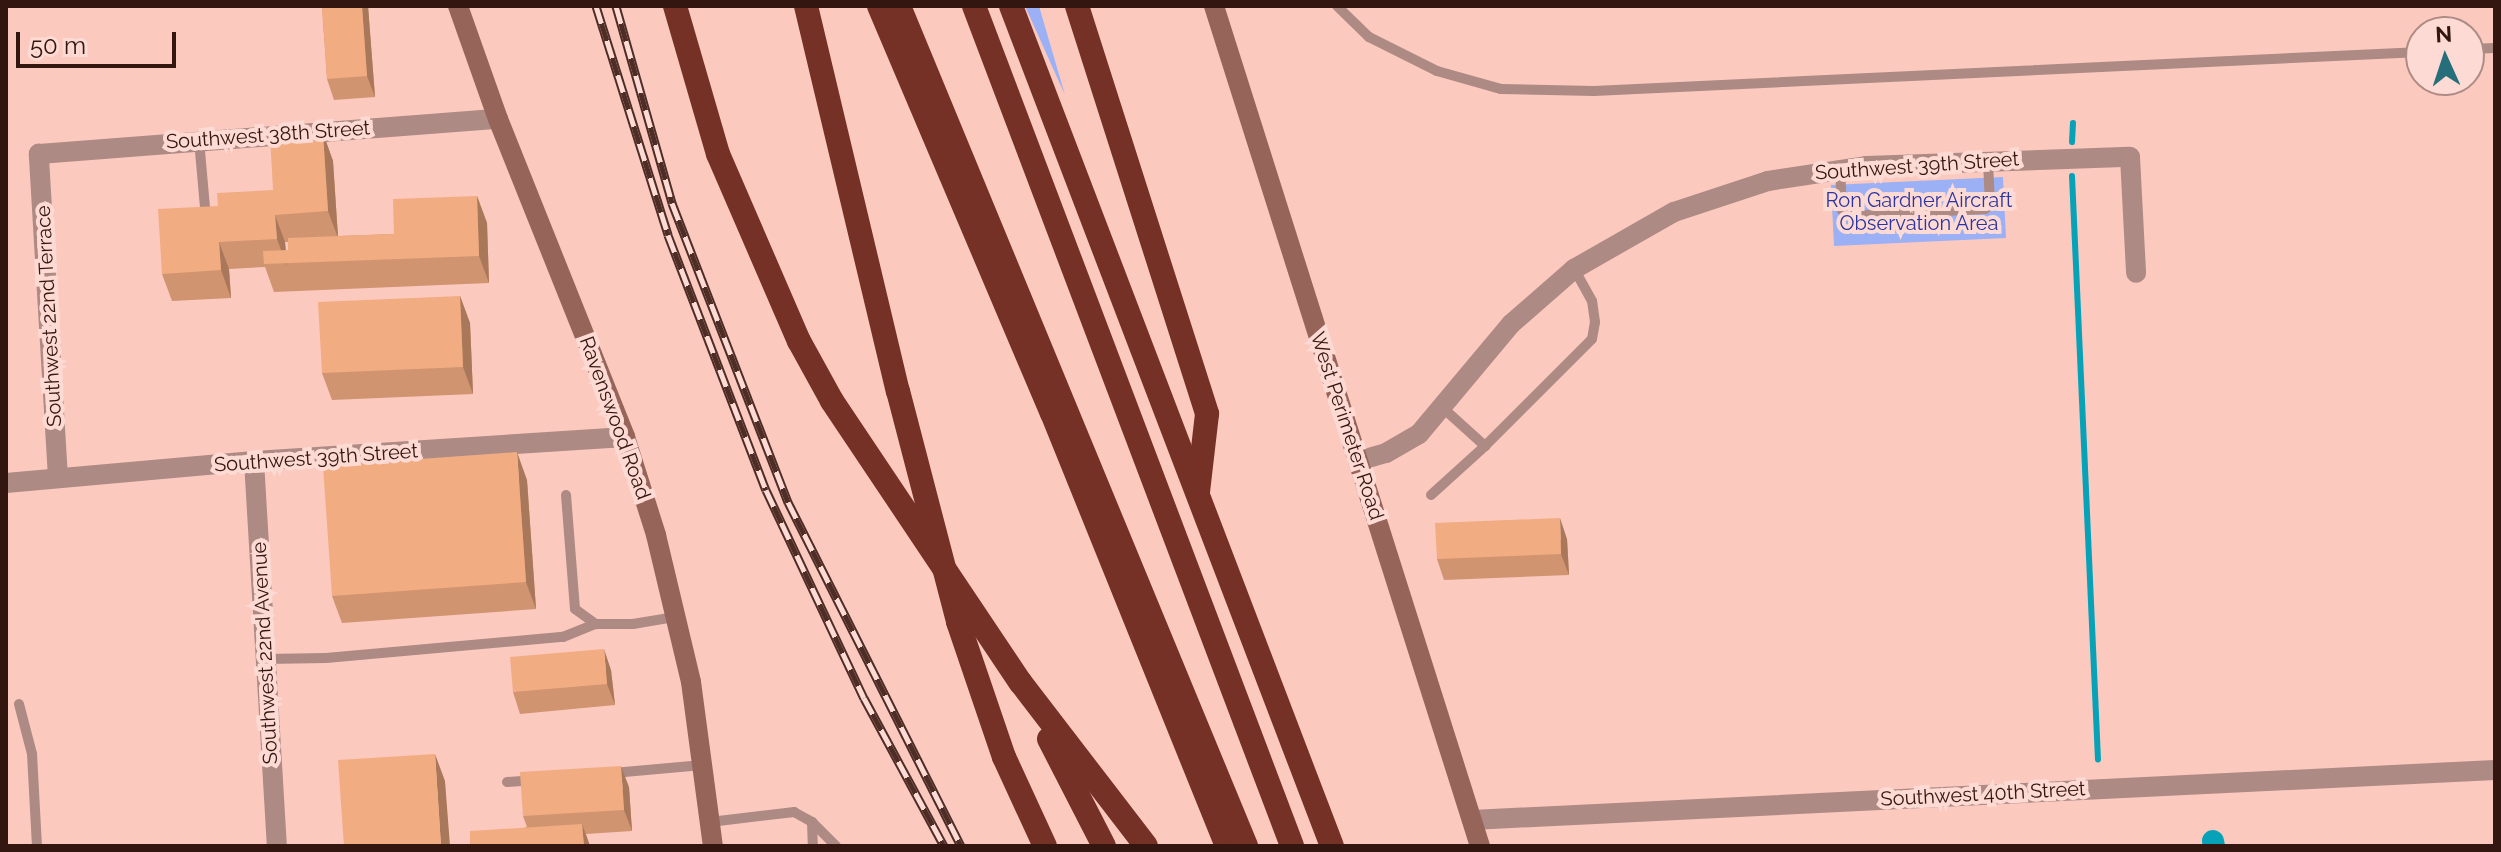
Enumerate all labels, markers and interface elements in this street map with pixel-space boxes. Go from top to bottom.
scale bar [20,16,180,66]
north arrow [2405,16,2485,96]
text: N [2435,21,2453,47]
text: 50 m [30,31,86,60]
street label: Southwest 38th Street [165,116,371,154]
street label: Southwest 39th Street [1814,147,2020,185]
park label: Ron Gardner Aircraft Observation Area [1825,188,2013,235]
street label: Southwest 22nd Terrace [31,204,67,428]
street label: West Perimeter Road [1305,329,1389,523]
street label: Ravenswood Road [574,333,656,503]
street label: Southwest 39th Street [213,439,419,477]
street label: Southwest 22nd Avenue [247,541,283,765]
street label: Southwest 40th Street [1880,777,2086,811]

